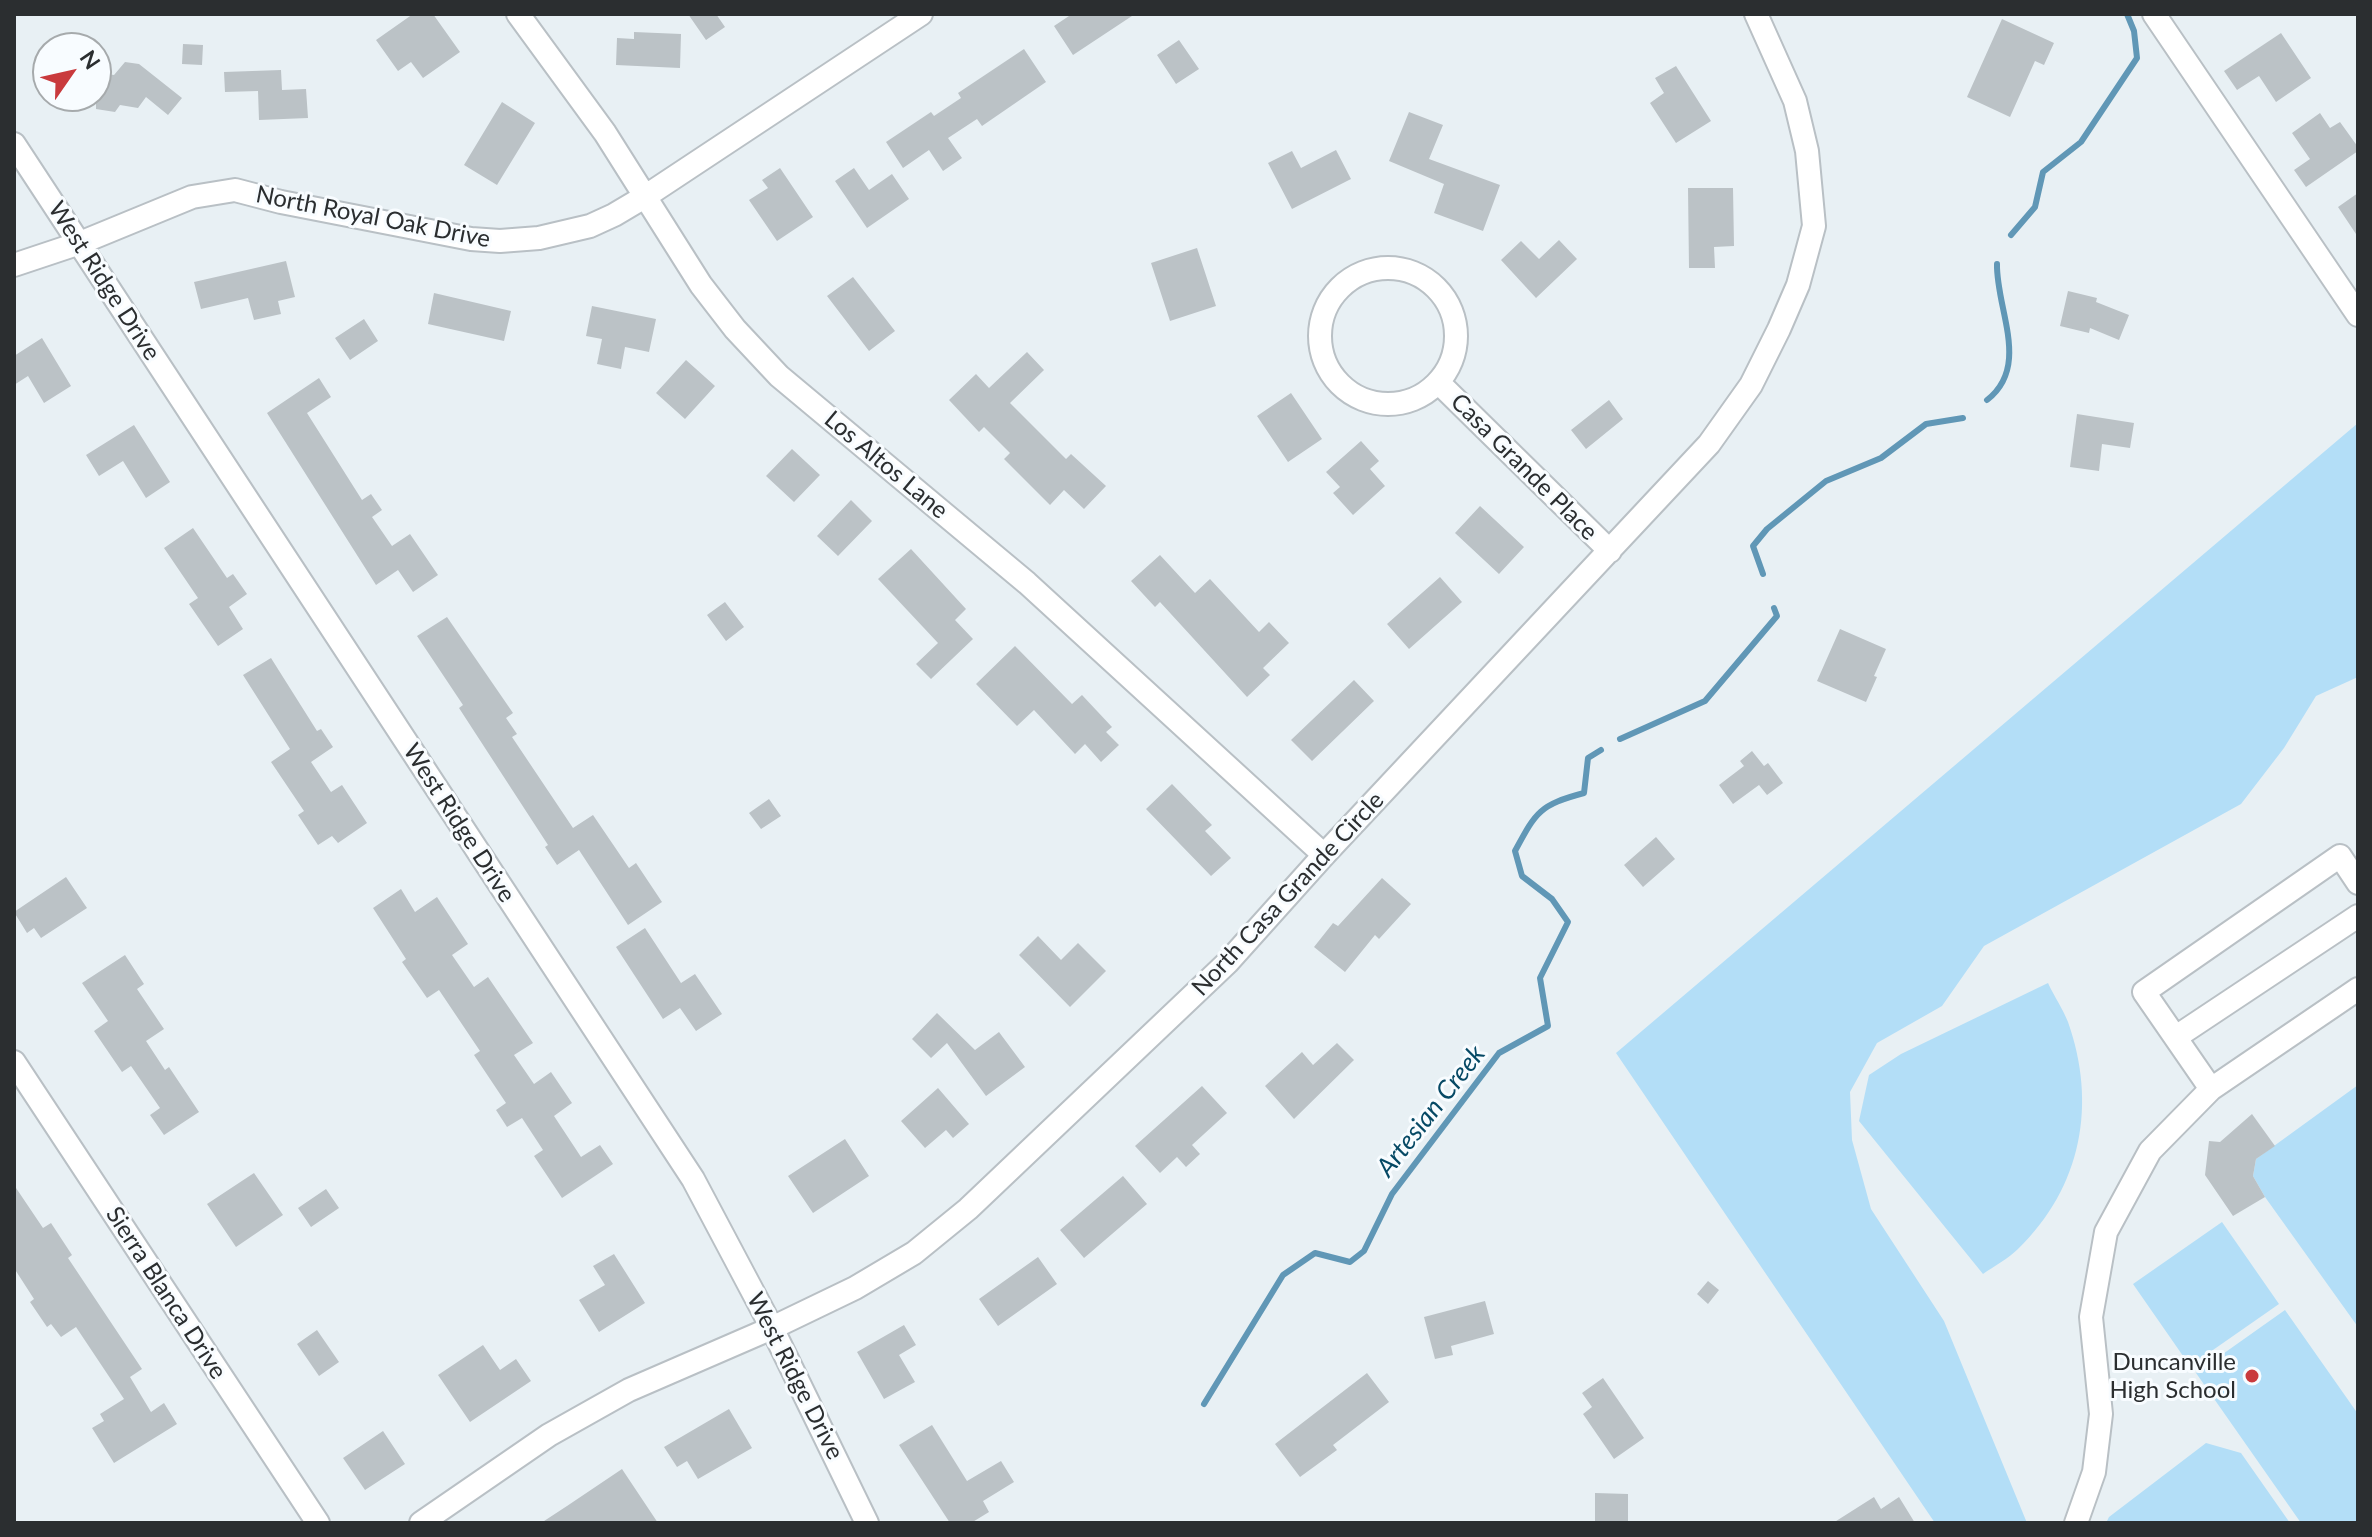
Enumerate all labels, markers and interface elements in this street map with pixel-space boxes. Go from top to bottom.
north arrow [32,32,112,112]
text: N [75,45,107,74]
street label: North Royal Oak Drive [253,180,493,254]
street label: West Ridge Drive [42,196,166,366]
street label: Casa Grande Place [1445,388,1603,546]
street label: Los Altos Lane [818,405,954,525]
street label: West Ridge Drive [397,738,521,908]
street label: North Casa Grande Circle [1186,786,1390,1002]
water label: Artesian Creek [1370,1039,1492,1183]
street label: Sierra Blanca Drive [100,1201,232,1385]
street label: West Ridge Drive [740,1288,850,1464]
place label: Duncanville High School [2109,1348,2236,1404]
marker: Duncanville High School [2243,1367,2261,1385]

